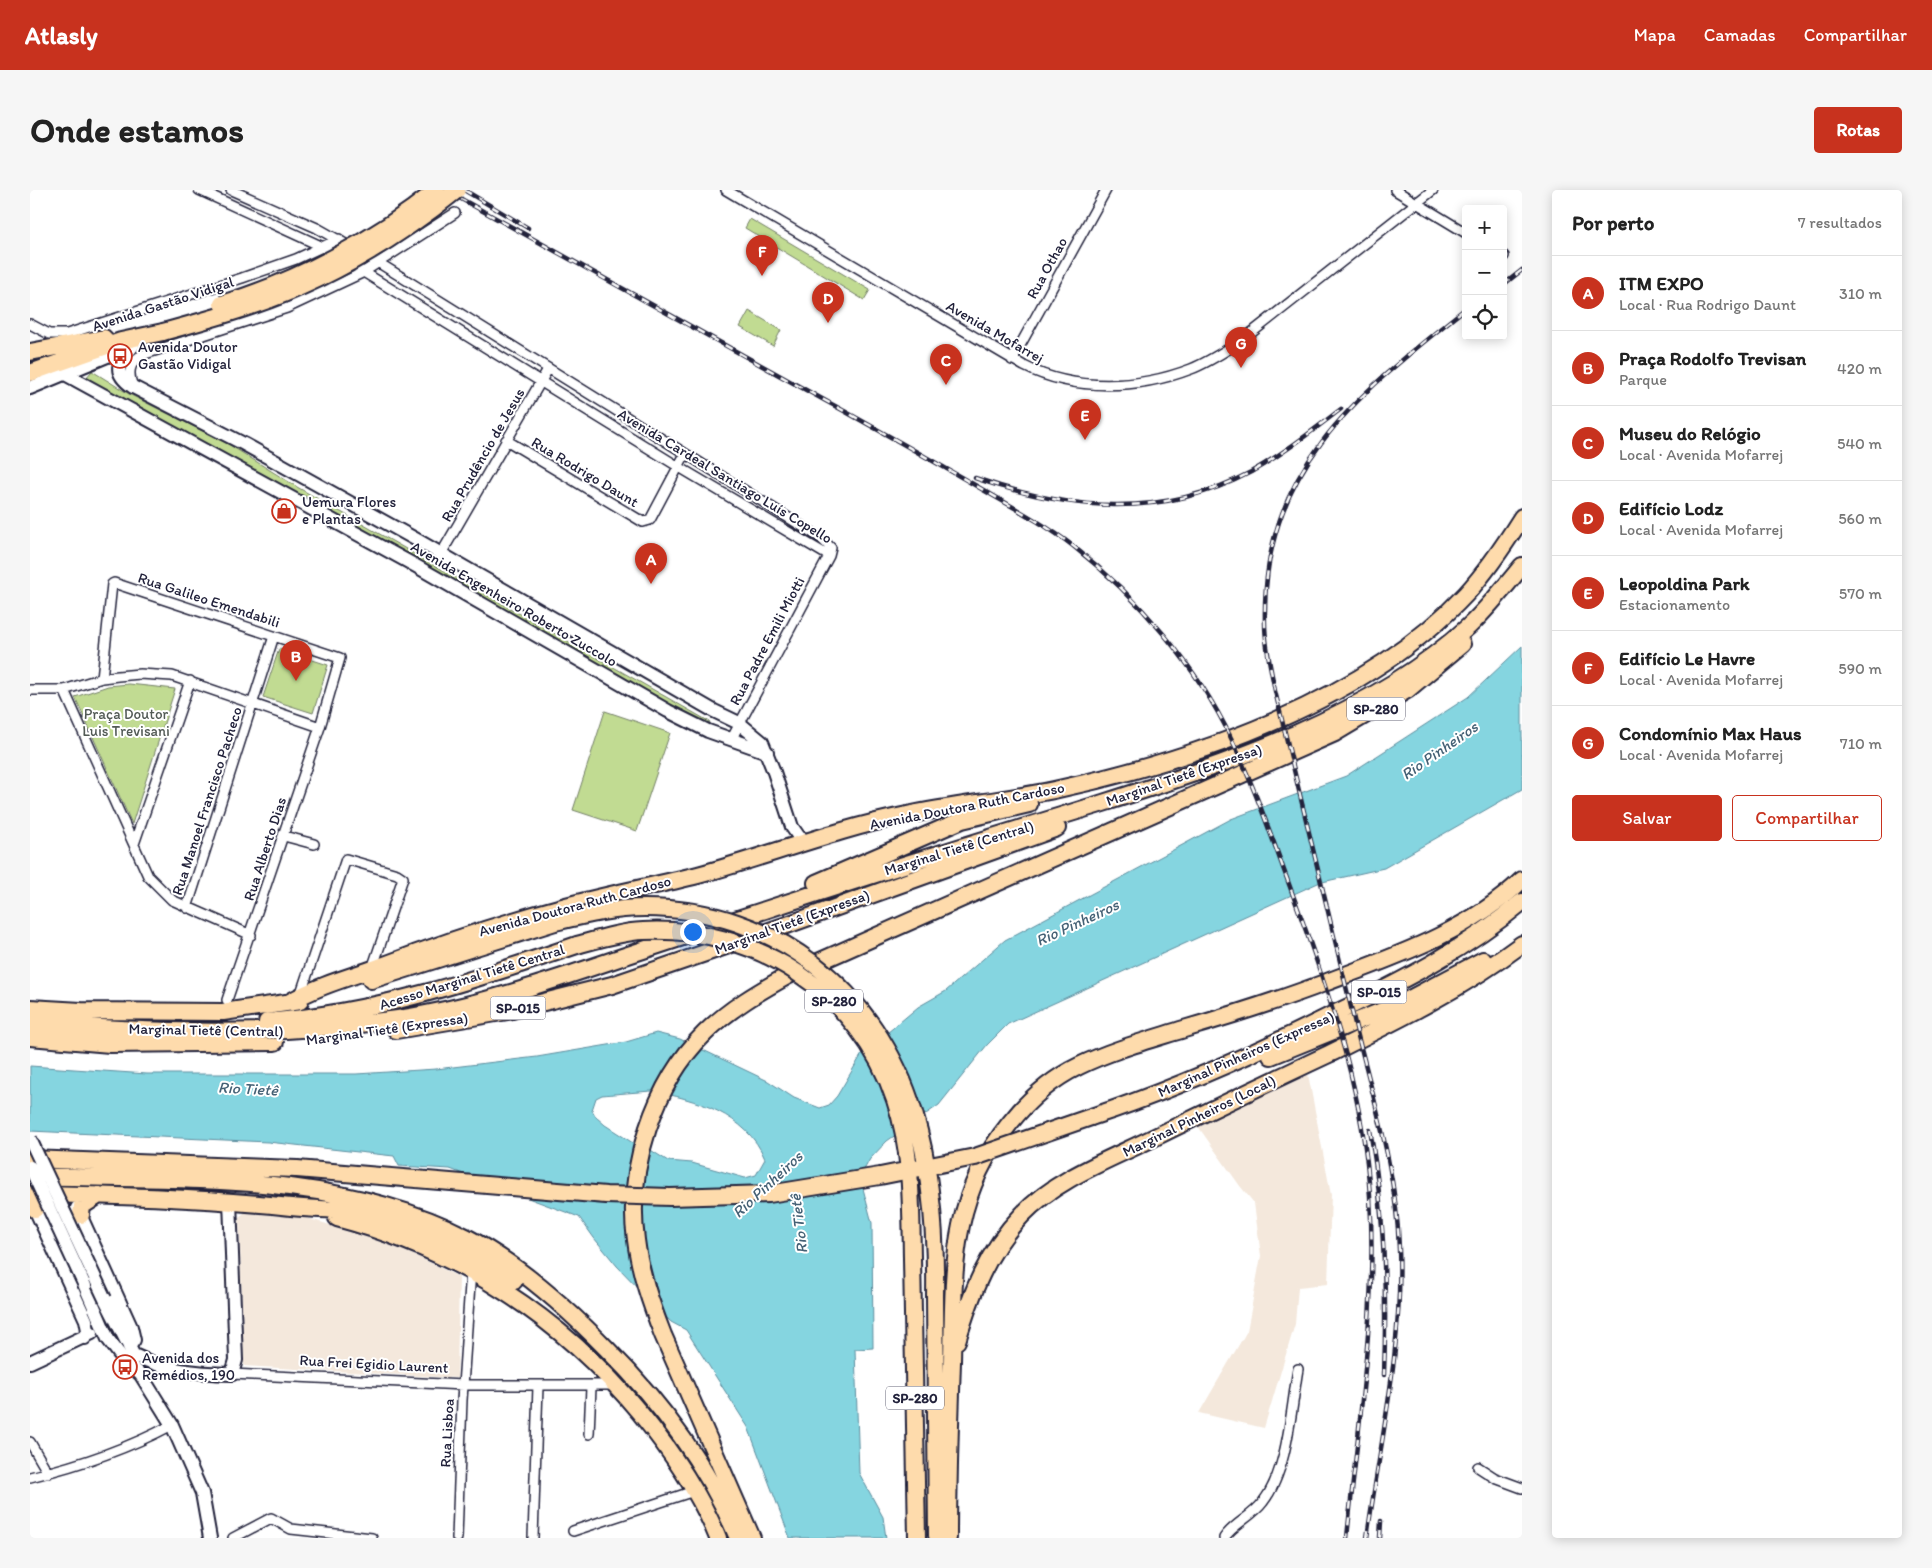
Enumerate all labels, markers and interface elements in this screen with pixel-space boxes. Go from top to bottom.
text: Atlasly [25,21,98,50]
text: Mapa [1634,24,1676,46]
text: Camadas [1704,24,1776,46]
text: Compartilhar [1804,24,1907,46]
button: Rotas [1814,107,1902,153]
text: Onde estamos [30,109,244,151]
map controls [1462,205,1507,340]
button: + [1462,205,1507,250]
text: Por perto [1572,210,1654,235]
text: 7 resultados [1798,213,1882,232]
street label: Rua Othao [1023,234,1071,302]
pin: F [746,235,778,276]
button: − [1462,250,1507,295]
street label: Avenida Gastão Vidigal [90,272,237,335]
text: ITM EXPO [1619,272,1704,295]
pin: D [812,282,844,323]
text: A [1583,284,1593,303]
text: 310 m [1839,284,1882,303]
button: locate [1462,295,1507,340]
text: Local · Rua Rodrigo Daunt [1619,295,1796,314]
street label: Avenida Mofarrej [943,297,1047,367]
pin: G [1225,327,1257,368]
place label: Avenida Doutor Gastão Vidigal [138,338,238,373]
bus stop icon: Avenida Doutor Gastão Vidigal [107,343,133,369]
pin: C [930,344,962,385]
text: Praça Rodolfo Trevisan [1619,347,1806,370]
text: B [1583,359,1593,378]
text: 420 m [1837,359,1882,378]
text: Parque [1619,370,1667,389]
street label: Rua Prudêncio de Jesus [437,385,529,525]
pin: E [1069,399,1101,440]
street label: Avenida Cardeal Santiago Luís Copello [615,405,835,547]
text: Museu do Relógio [1619,422,1761,445]
street label: Rua Rodrigo Daunt [528,433,642,511]
text: C [1583,434,1593,453]
text: 540 m [1837,434,1882,453]
text: Local · Avenida Mofarrej [1619,445,1783,464]
place label: Uemura Flores e Plantas [302,493,396,528]
text: Edifício Lodz [1619,497,1723,520]
shop icon: Uemura Flores e Plantas [271,498,297,524]
text: D [1583,509,1593,528]
text: 560 m [1838,509,1882,528]
text: Local · Avenida Mofarrej [1619,520,1783,539]
street label: Avenida Engenheiro Roberto Zuccolo [408,537,620,671]
pin: A [635,543,667,584]
street label: Rua Galileo Emendabili [136,569,282,631]
text: Leopoldina Park [1619,572,1750,595]
street label: Rua Padre Emili Miotti [726,574,808,708]
text: E [1584,584,1592,603]
text: 570 m [1839,584,1882,603]
text: Estacionamento [1619,595,1730,614]
pin: B [280,640,312,681]
text: Edifício Le Havre [1619,647,1755,670]
text: F [1584,659,1592,678]
text: 590 m [1838,659,1882,678]
text: Local · Avenida Mofarrej [1619,670,1783,689]
road number: SP-280 [1347,698,1405,720]
street label: Rua Manoel Francisco Pacheco [168,704,246,898]
park label: Praça Doutor Luis Trevisani [82,705,170,740]
water label: Rio Pinheiros [1397,717,1482,784]
text: Condomínio Max Haus [1619,722,1802,745]
text: G [1582,734,1594,753]
text: 710 m [1840,734,1882,753]
street label: Marginal Tietê (Expressa) [1104,740,1264,810]
text: Local · Avenida Mofarrej [1619,745,1783,764]
street label: Avenida Doutora Ruth Cardoso [868,778,1066,834]
street label: Rua Alberto Dias [240,795,290,903]
button: Salvar [1572,795,1722,841]
button: Compartilhar [1732,795,1882,841]
street label: Marginal Tietê (Central) [882,817,1036,879]
street label: Avenida Doutora Ruth Cardoso [477,872,673,940]
street label: Marginal Tietê (Expressa) [712,886,872,958]
water label: Rio Pinheiros [1033,895,1122,950]
your location [680,919,706,945]
street label: Acesso Marginal Tietê Central [377,940,568,1014]
road number: SP-015 [1352,980,1406,1004]
road number: SP-280 [805,989,863,1012]
road number: SP-015 [490,996,546,1020]
street label: Marginal Pinheiros (Expressa) [1155,1007,1337,1101]
street label: Marginal Tietê (Expressa) [305,1009,469,1049]
street label: Marginal Tietê (Central) [128,1020,284,1040]
street label: Marginal Pinheiros (Local) [1120,1071,1278,1161]
water label: Rio Tietê [218,1077,280,1100]
water label: Rio Pinheiros [728,1146,807,1222]
water label: Rio Tietê [785,1192,812,1255]
place label: Avenida dos Remédios, 190 [142,1349,235,1384]
street label: Rua Frei Egidio Laurent [299,1351,449,1377]
bus stop icon: Avenida dos Remédios, 190 [112,1354,138,1380]
road number: SP-280 [886,1386,944,1410]
street label: Rua Lisboa [436,1397,458,1468]

